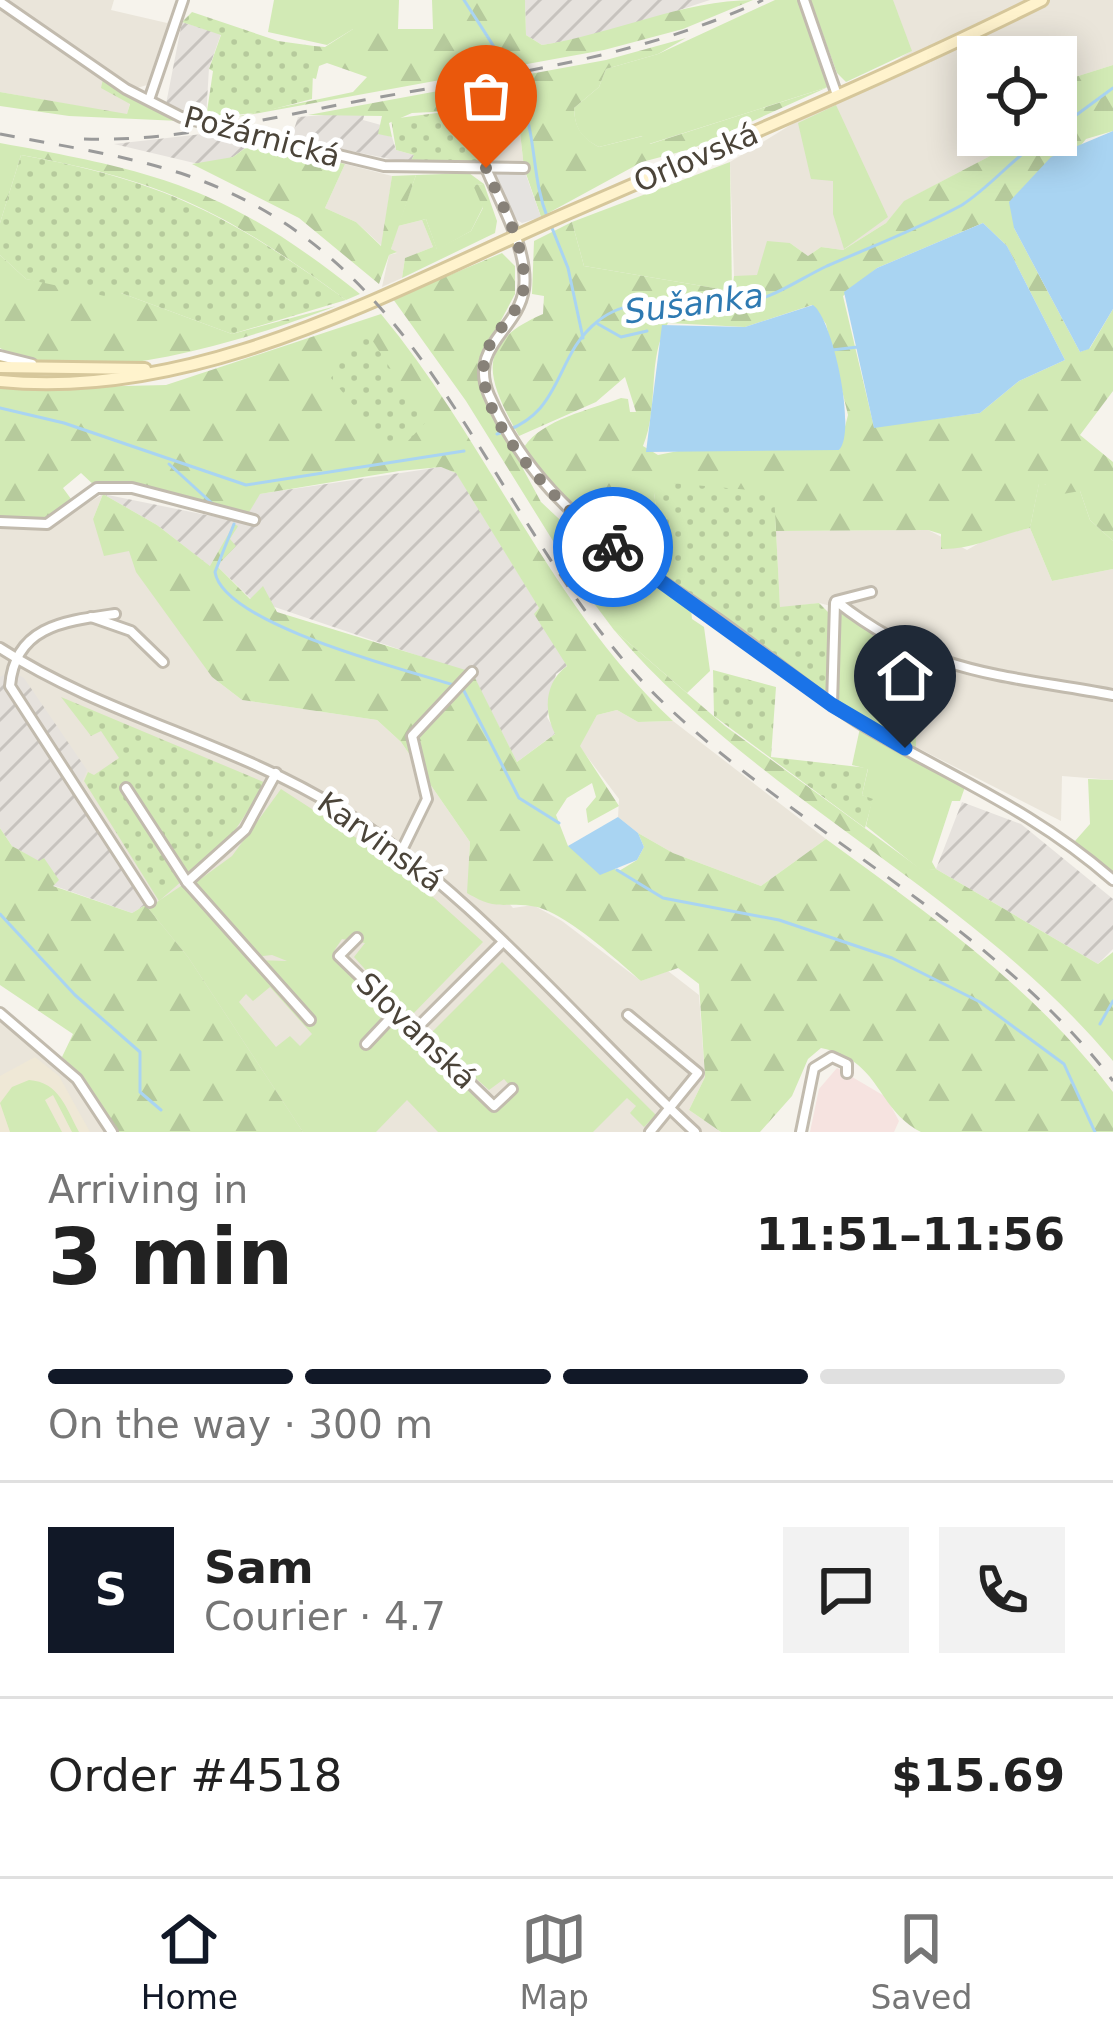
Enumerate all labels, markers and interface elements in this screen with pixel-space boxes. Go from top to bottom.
map controls [957,36,1077,156]
button: locate [957,36,1077,156]
pin [435,45,537,168]
icon: bag [453,63,519,129]
street label: Požárnická [180,99,344,174]
street label: Orlovská [629,116,763,199]
water label: Sušanka [622,276,766,331]
courier [553,487,673,607]
icon: bike [580,514,646,580]
pin [854,625,956,748]
icon: home [872,643,938,709]
street label: Karvinská [311,785,450,899]
street label: Slovanská [350,965,483,1096]
text: Arriving in [48,1167,248,1212]
text: 11:51–11:56 [756,1208,1065,1261]
text: 3 min [48,1212,293,1302]
text: On the way · 300 m [48,1402,433,1447]
button: chat [783,1527,909,1653]
button: phone [939,1527,1065,1653]
text: Sam [204,1541,314,1594]
text: S [95,1563,127,1616]
text: Courier · 4.7 [204,1594,446,1639]
text: Order #4518 [48,1749,342,1802]
text: $15.69 [891,1749,1065,1802]
tab: Home [141,1906,238,2017]
tab: Map [519,1906,589,2017]
tab: Saved [870,1906,972,2017]

